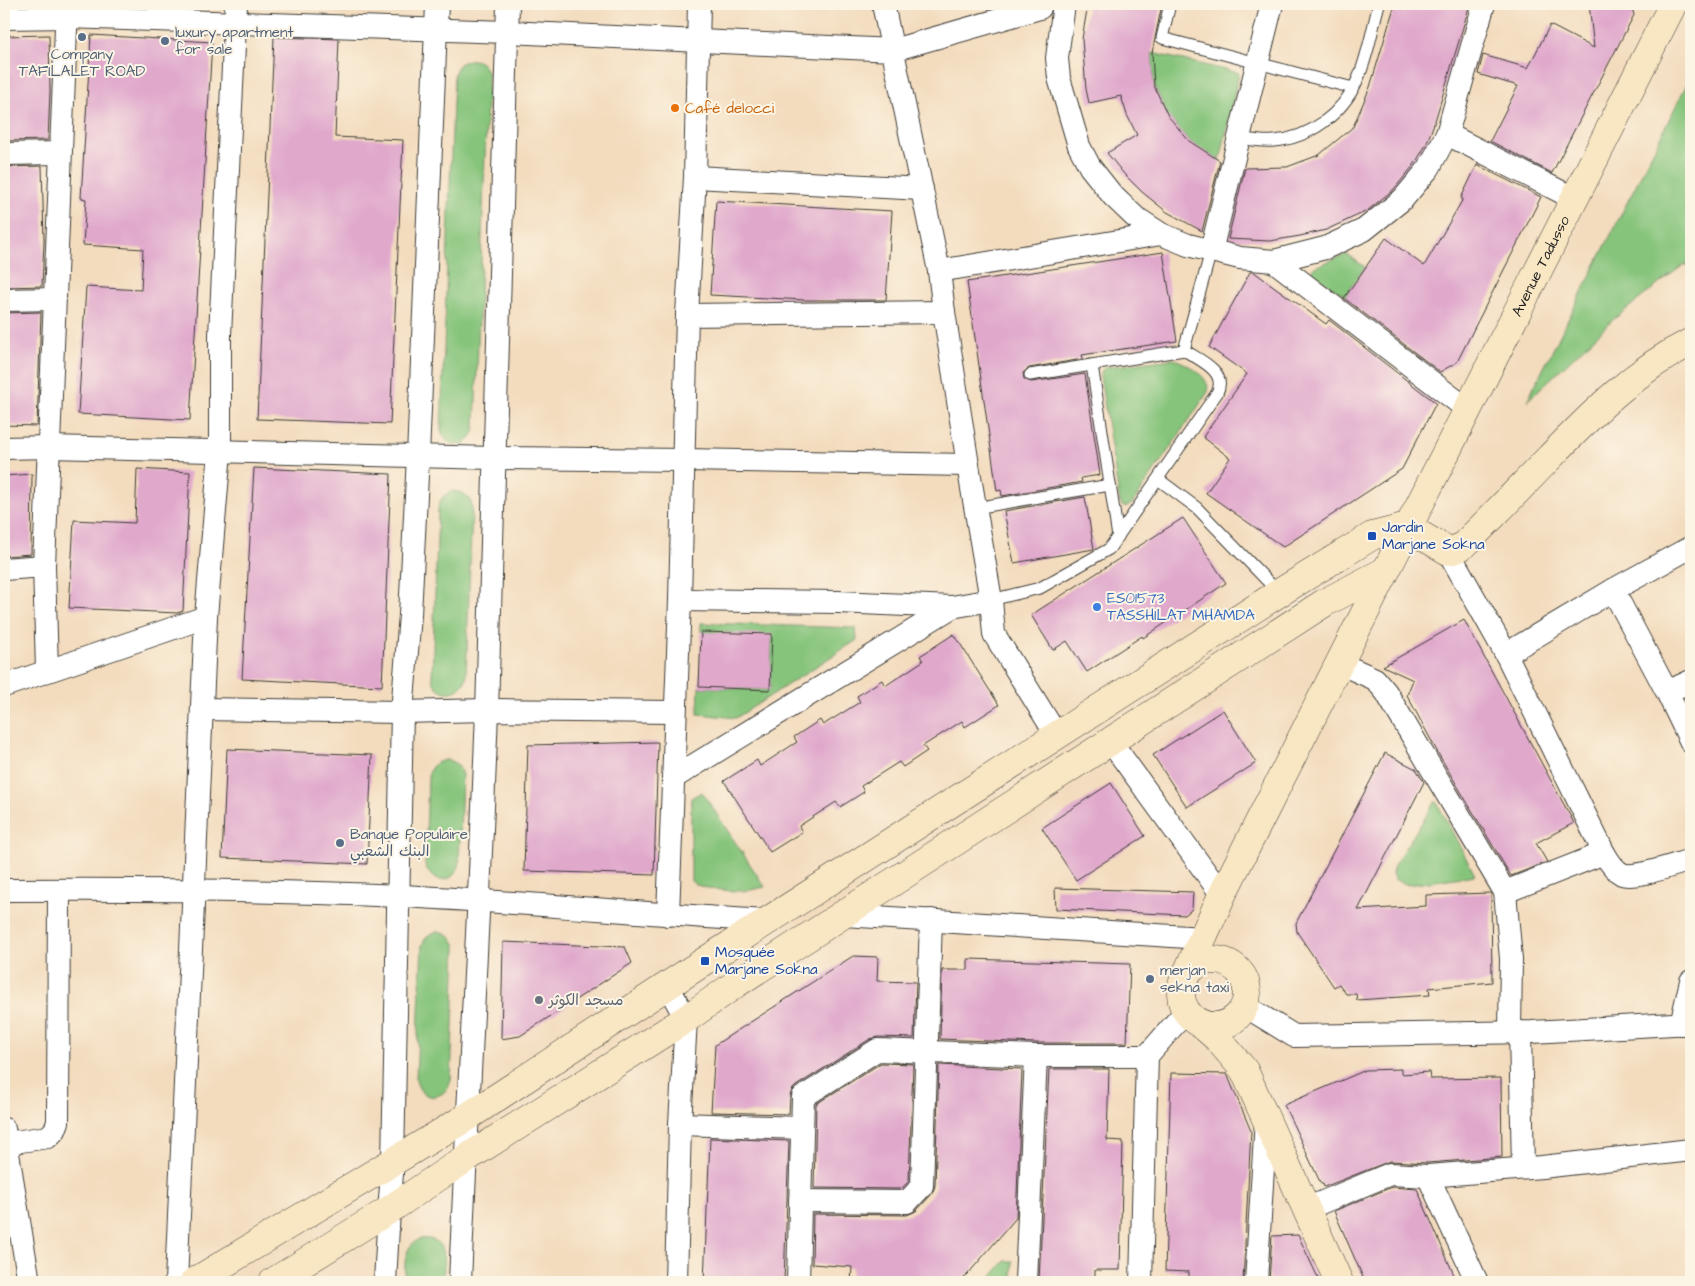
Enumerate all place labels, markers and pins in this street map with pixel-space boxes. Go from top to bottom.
place label: luxury apartment for sale [175,22,293,60]
marker: Company TAFILALET ROAD [76,31,88,43]
marker: luxury apartment for sale [159,35,171,47]
place label: Company TAFILALET ROAD [19,44,145,82]
place label: Café delocci [685,98,775,119]
marker: Café delocci [669,102,681,114]
place label: Jardin Marjane Sokna [1382,517,1485,555]
marker: Jardin Marjane Sokna [1366,530,1378,542]
place label: ES01573 TASSHILAT MHAMDA [1107,588,1255,626]
marker: ES01573 TASSHILAT MHAMDA [1091,601,1103,613]
place label: Banque Populaire البنك الشعبي [350,824,468,864]
marker: Banque Populaire البنك الشعبي [334,837,346,849]
place label: Mosquée Marjane Sokna [715,942,818,980]
marker: Mosquée Marjane Sokna [699,955,711,967]
place label: merjan sekna taxi [1160,960,1230,998]
marker: merjan sekna taxi [1144,973,1156,985]
place label: مسجد الكوثر [547,990,623,1011]
marker: مسجد الكوثر [533,994,545,1006]

